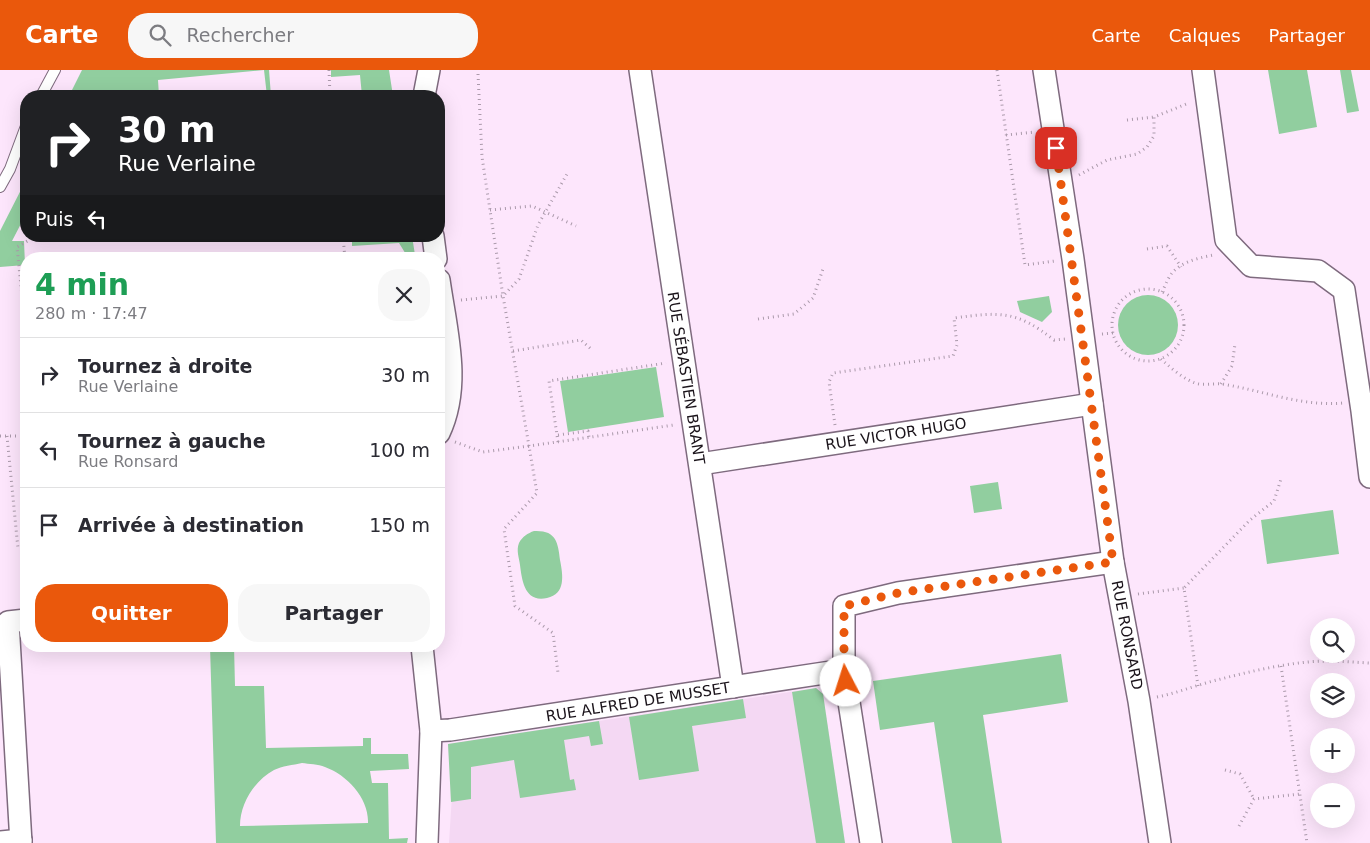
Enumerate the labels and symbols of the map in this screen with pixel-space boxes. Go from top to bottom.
pin [1035,127,1077,169]
street label: RUE SÉBASTIEN BRANT [663,290,710,466]
street label: RUE VICTOR HUGO [824,414,968,454]
street label: RUE RONSARD [1108,579,1146,691]
position arrow [819,654,871,706]
street label: RUE ALFRED DE MUSSET [544,678,732,725]

